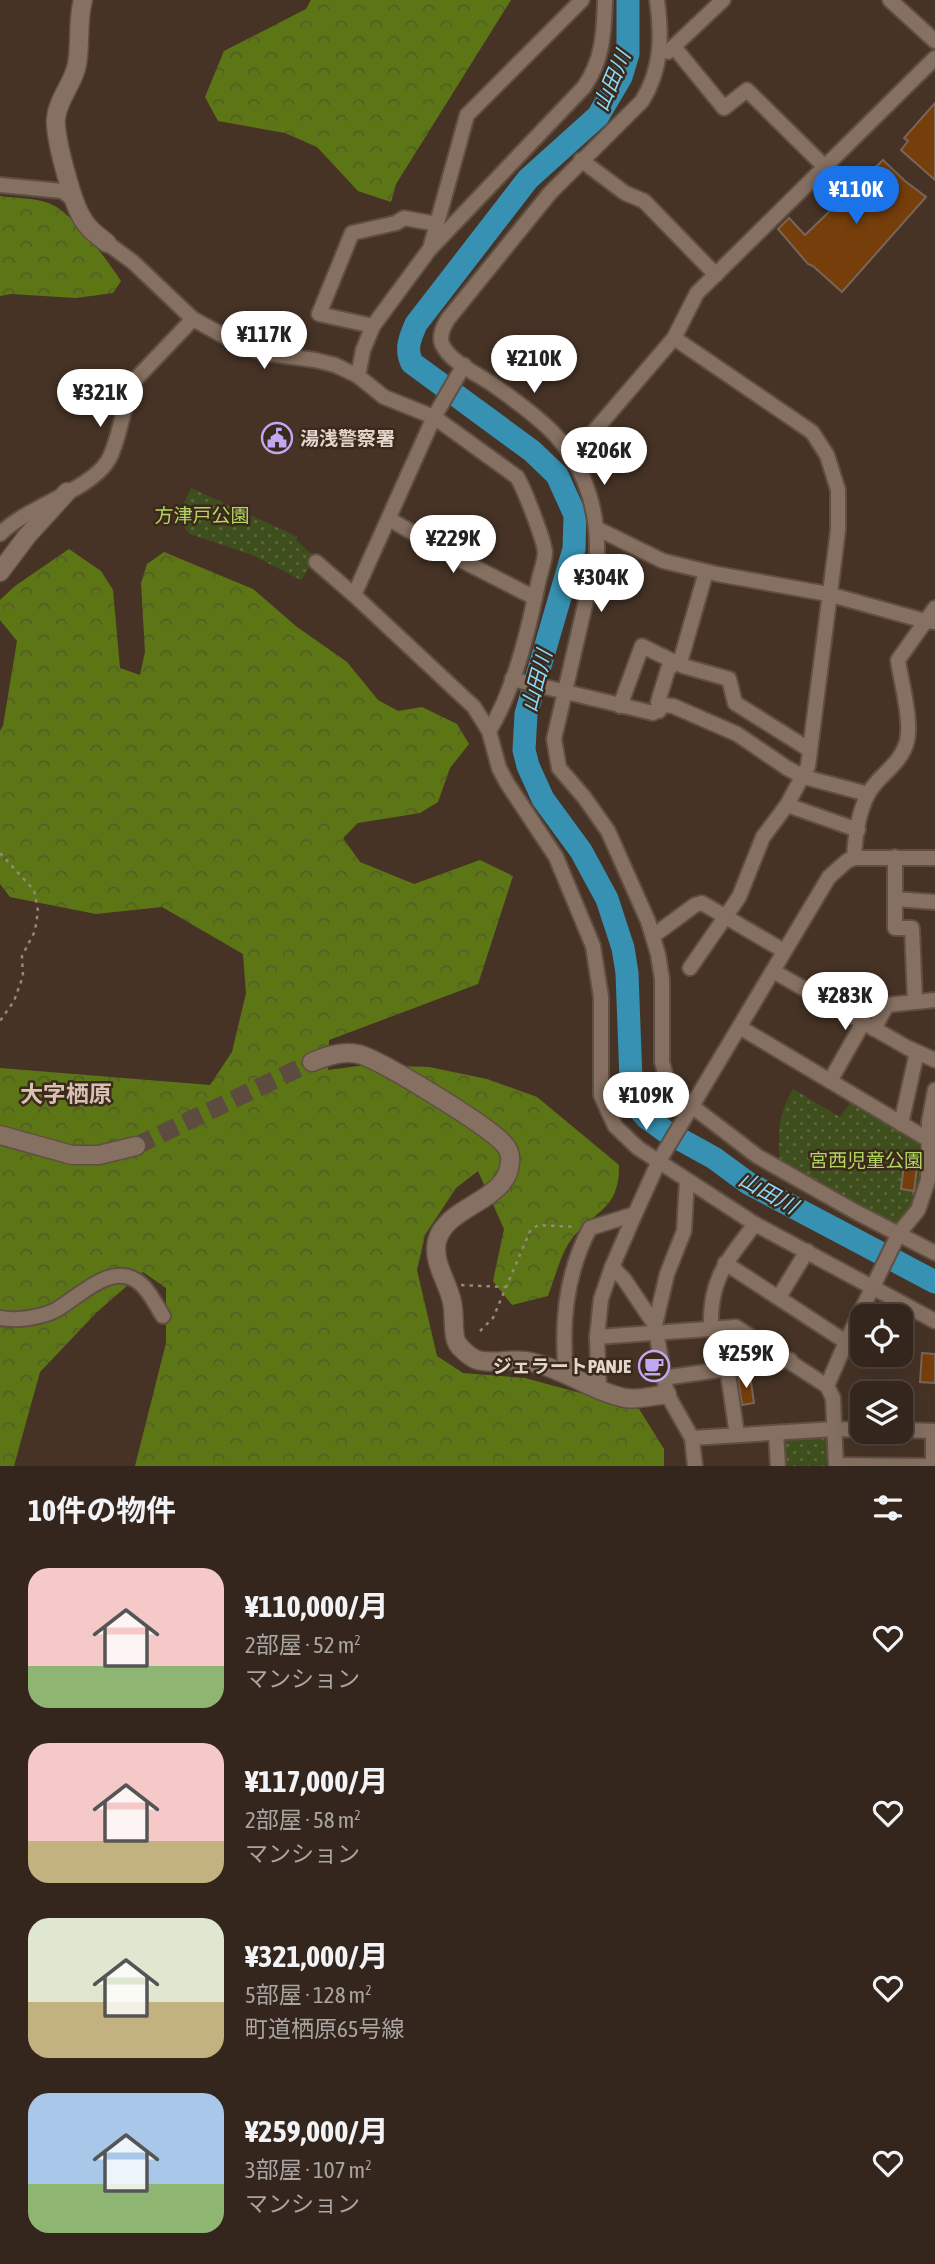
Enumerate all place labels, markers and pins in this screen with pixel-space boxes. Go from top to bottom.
pin: ¥110K [807,166,905,226]
pin: ¥117K [215,312,313,371]
pin: ¥210K [485,336,583,395]
pin: ¥321K [51,370,149,429]
public building icon: 湯浅警察署 [260,421,294,455]
place label: 湯浅警察署 [300,427,395,449]
pin: ¥206K [555,428,653,487]
pin: ¥229K [404,516,502,575]
pin: ¥304K [552,554,650,614]
pin: ¥283K [796,972,894,1032]
pin: ¥109K [597,1072,695,1132]
pin: ¥259K [697,1330,795,1390]
cafe icon: ジェラートPANJE [637,1349,671,1383]
place label: ジェラートPANJE [493,1355,631,1377]

